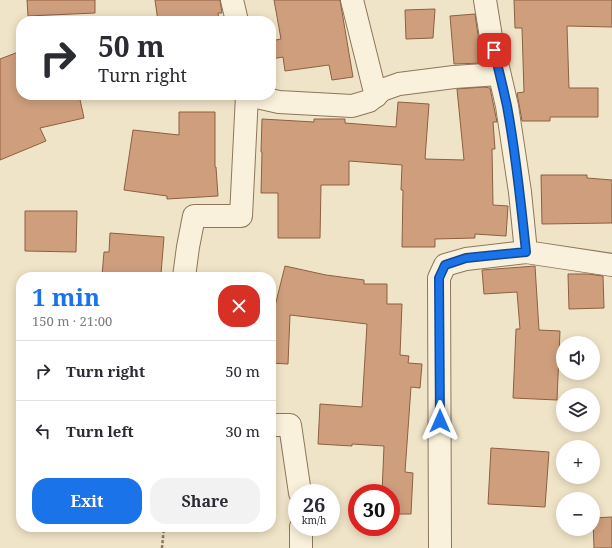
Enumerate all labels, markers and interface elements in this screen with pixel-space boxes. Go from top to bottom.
text: 50 m [98,27,165,65]
icon: right [32,32,84,84]
pin [477,33,511,67]
icon: arrive [483,39,505,61]
text: Turn right [98,63,187,87]
text: 1 min [32,280,100,313]
button: close [218,285,260,327]
text: 150 m · 21:00 [32,312,112,330]
map controls [556,336,600,536]
button: sound [556,336,600,380]
icon: right [32,360,54,382]
text: Turn right [66,361,145,381]
text: 50 m [225,361,260,381]
button: layers [556,388,600,432]
position arrow [419,400,461,442]
icon: left [32,420,54,442]
text: Turn left [66,421,134,441]
text: 30 m [225,421,260,441]
button: + [556,440,600,484]
button: Exit [32,478,142,524]
button: Share [150,478,260,524]
speed limit sign: 30 [348,484,400,536]
text: 26 [303,491,325,518]
button: − [556,492,600,536]
text: km/h [302,513,326,527]

